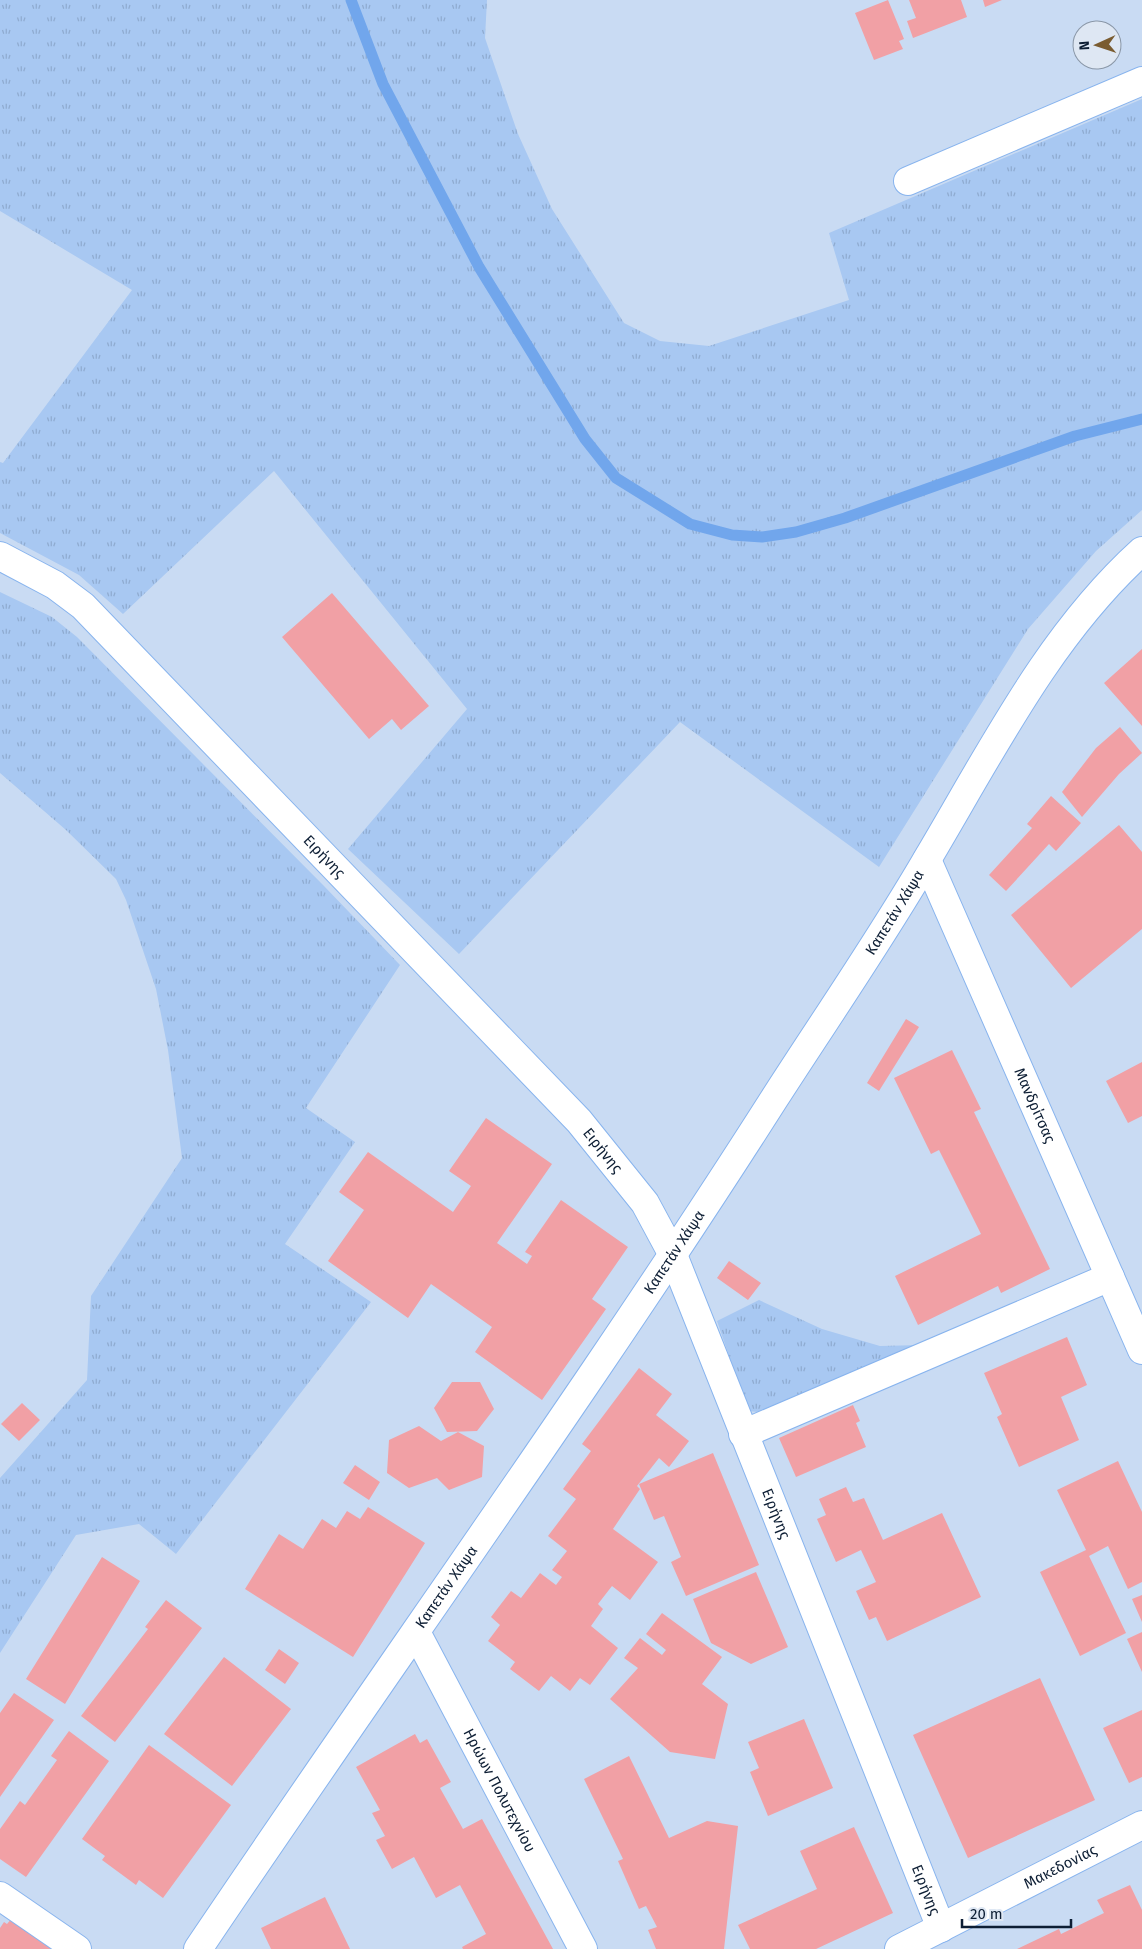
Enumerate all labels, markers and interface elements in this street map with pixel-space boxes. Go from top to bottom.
north arrow [1072,20,1122,70]
text: N [1076,41,1093,51]
street label: Ειρήνης [299,831,349,882]
street label: Καπετάν Χάψα [862,867,928,958]
street label: Μανδρίτσας [1010,1065,1059,1146]
street label: Ειρήνης [579,1124,626,1177]
street label: Καπετάν Χάψα [640,1207,708,1297]
street label: Ειρήνης [758,1486,794,1542]
street label: Καπετάν Χάψα [412,1542,481,1632]
street label: Ηρώων Πολυτεχνίου [460,1726,539,1855]
street label: Μακεδονίας [1021,1841,1100,1893]
street label: Ειρήνης [908,1862,944,1918]
scale bar [962,1896,1071,1928]
text: 20 m [970,1905,1003,1923]

